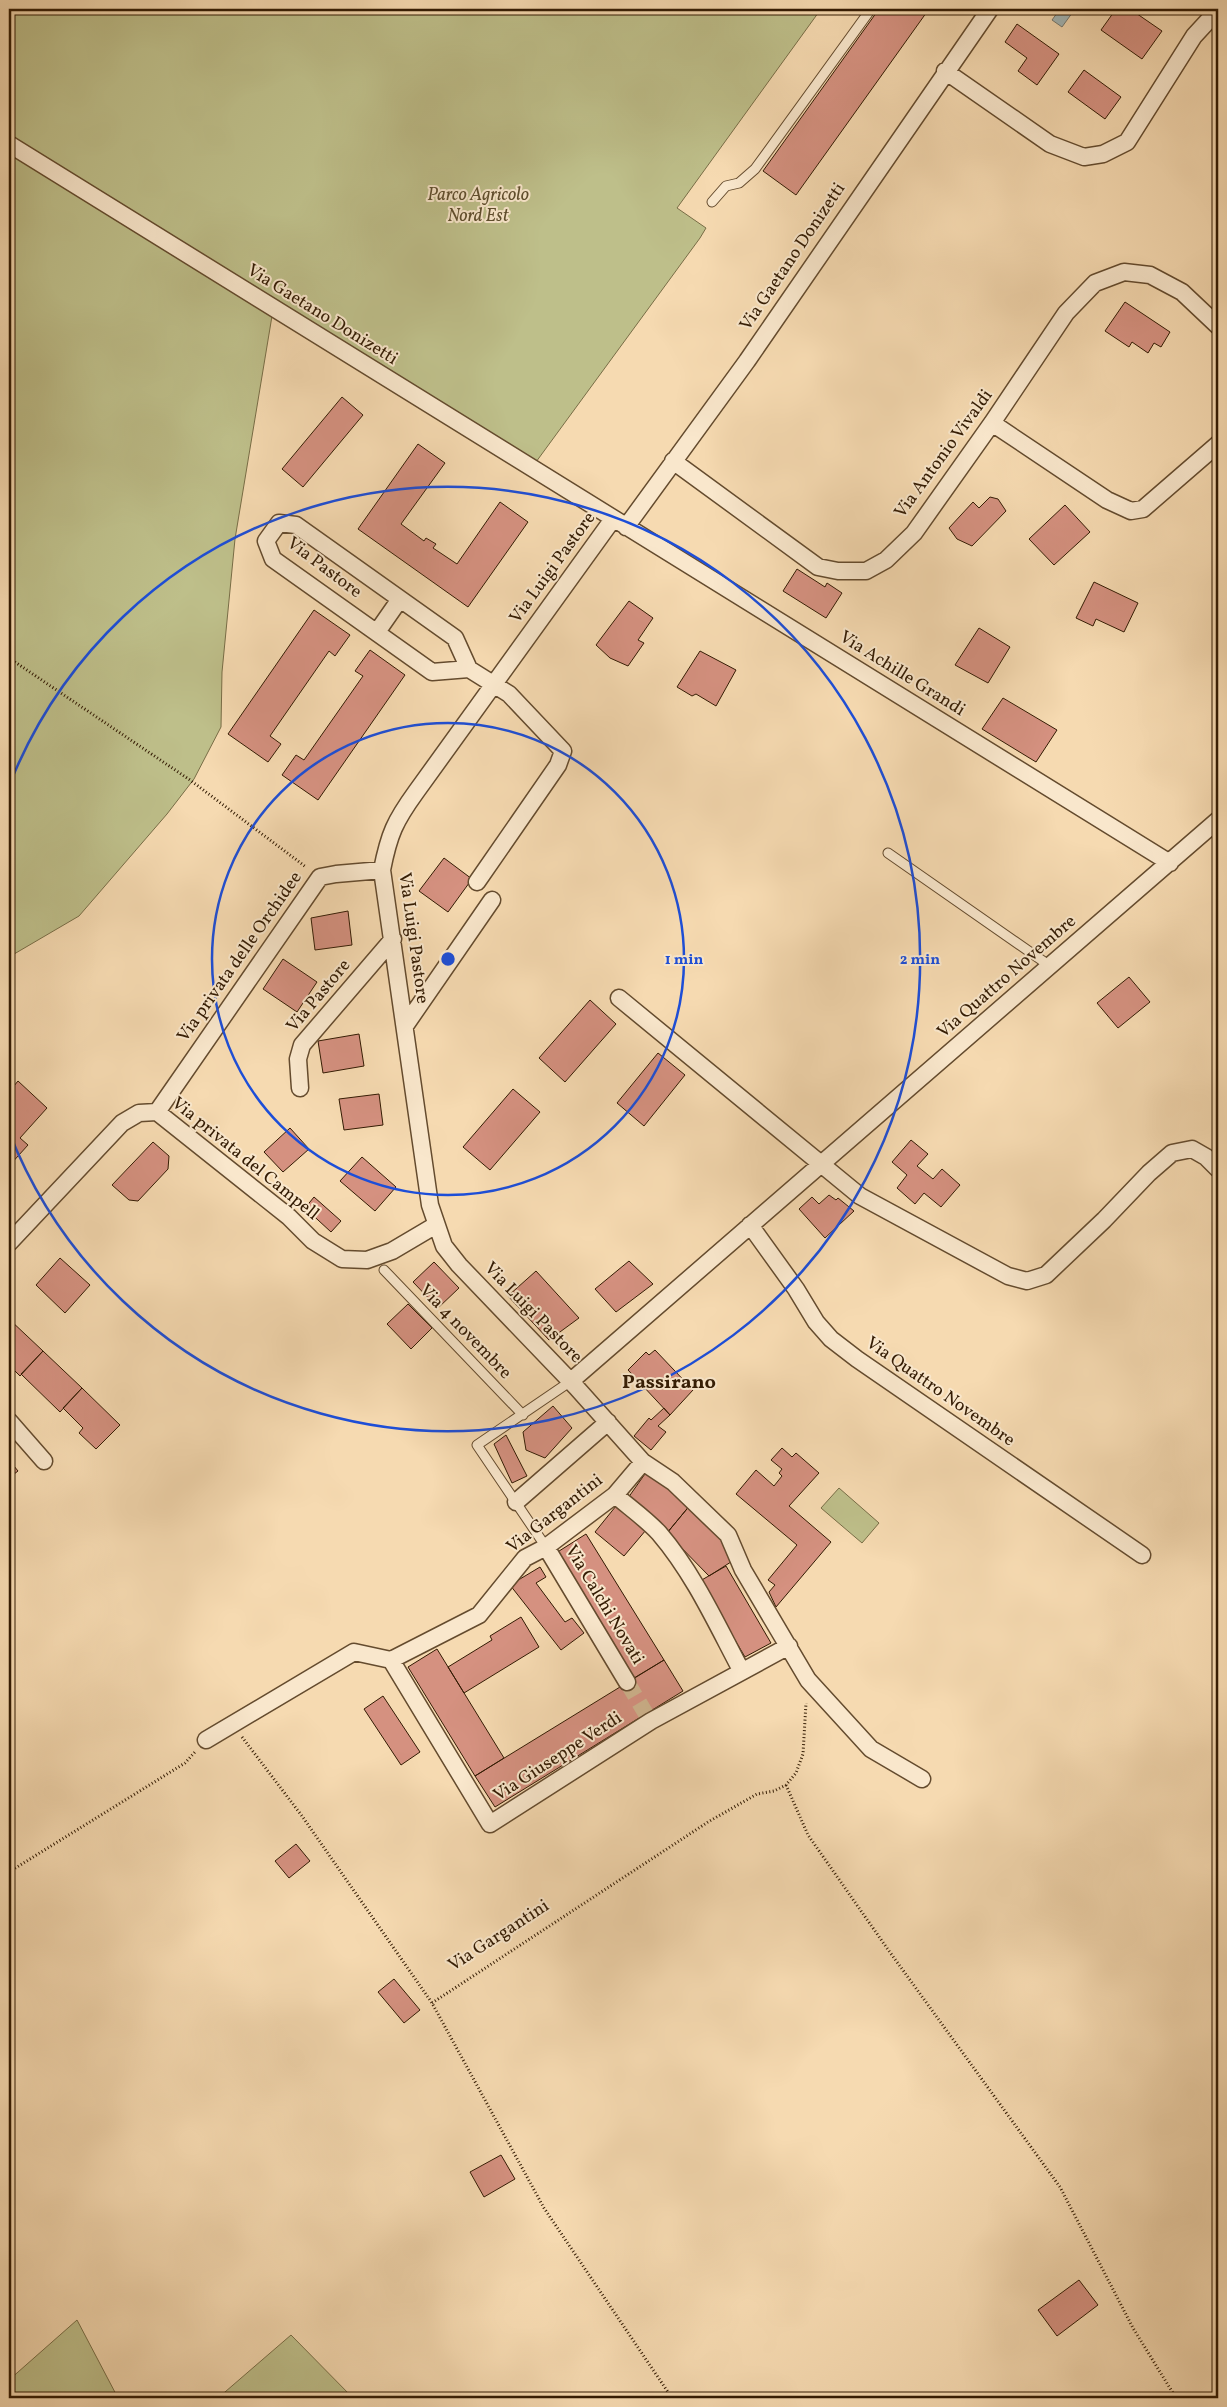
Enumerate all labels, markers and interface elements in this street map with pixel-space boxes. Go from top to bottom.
street label: Via Gaetano Donizetti [734,178,852,336]
park label: Parco Agricolo Nord Est [427,183,529,229]
street label: Via Gaetano Donizetti [242,258,402,372]
street label: Via Antonio Vivaldi [889,384,999,524]
street label: Via Luigi Pastore [504,507,602,629]
street label: Via Pastore [281,531,367,605]
street label: Via Achille Grandi [834,625,970,723]
street label: Via privata delle Orchidee [172,867,308,1047]
street label: Via Luigi Pastore [391,871,435,1005]
street label: Via Quattro Novembre [932,909,1082,1045]
centre of rings [439,950,457,968]
text: 1 min [665,950,703,971]
text: 2 min [900,950,940,971]
street label: Via Pastore [281,954,357,1038]
street label: Via privata del Campell [166,1091,324,1227]
street label: Via Luigi Pastore [478,1257,588,1369]
street label: Via 4 novembre [413,1279,517,1385]
street label: Via Quattro Novembre [860,1331,1020,1453]
district label: Passirano [622,1369,716,1397]
street label: Via Gargantini [502,1468,608,1560]
street label: Via Calchi Novati [558,1540,650,1670]
street label: Via Giuseppe Verdi [489,1706,627,1808]
street label: Via Gargantini [444,1894,554,1978]

